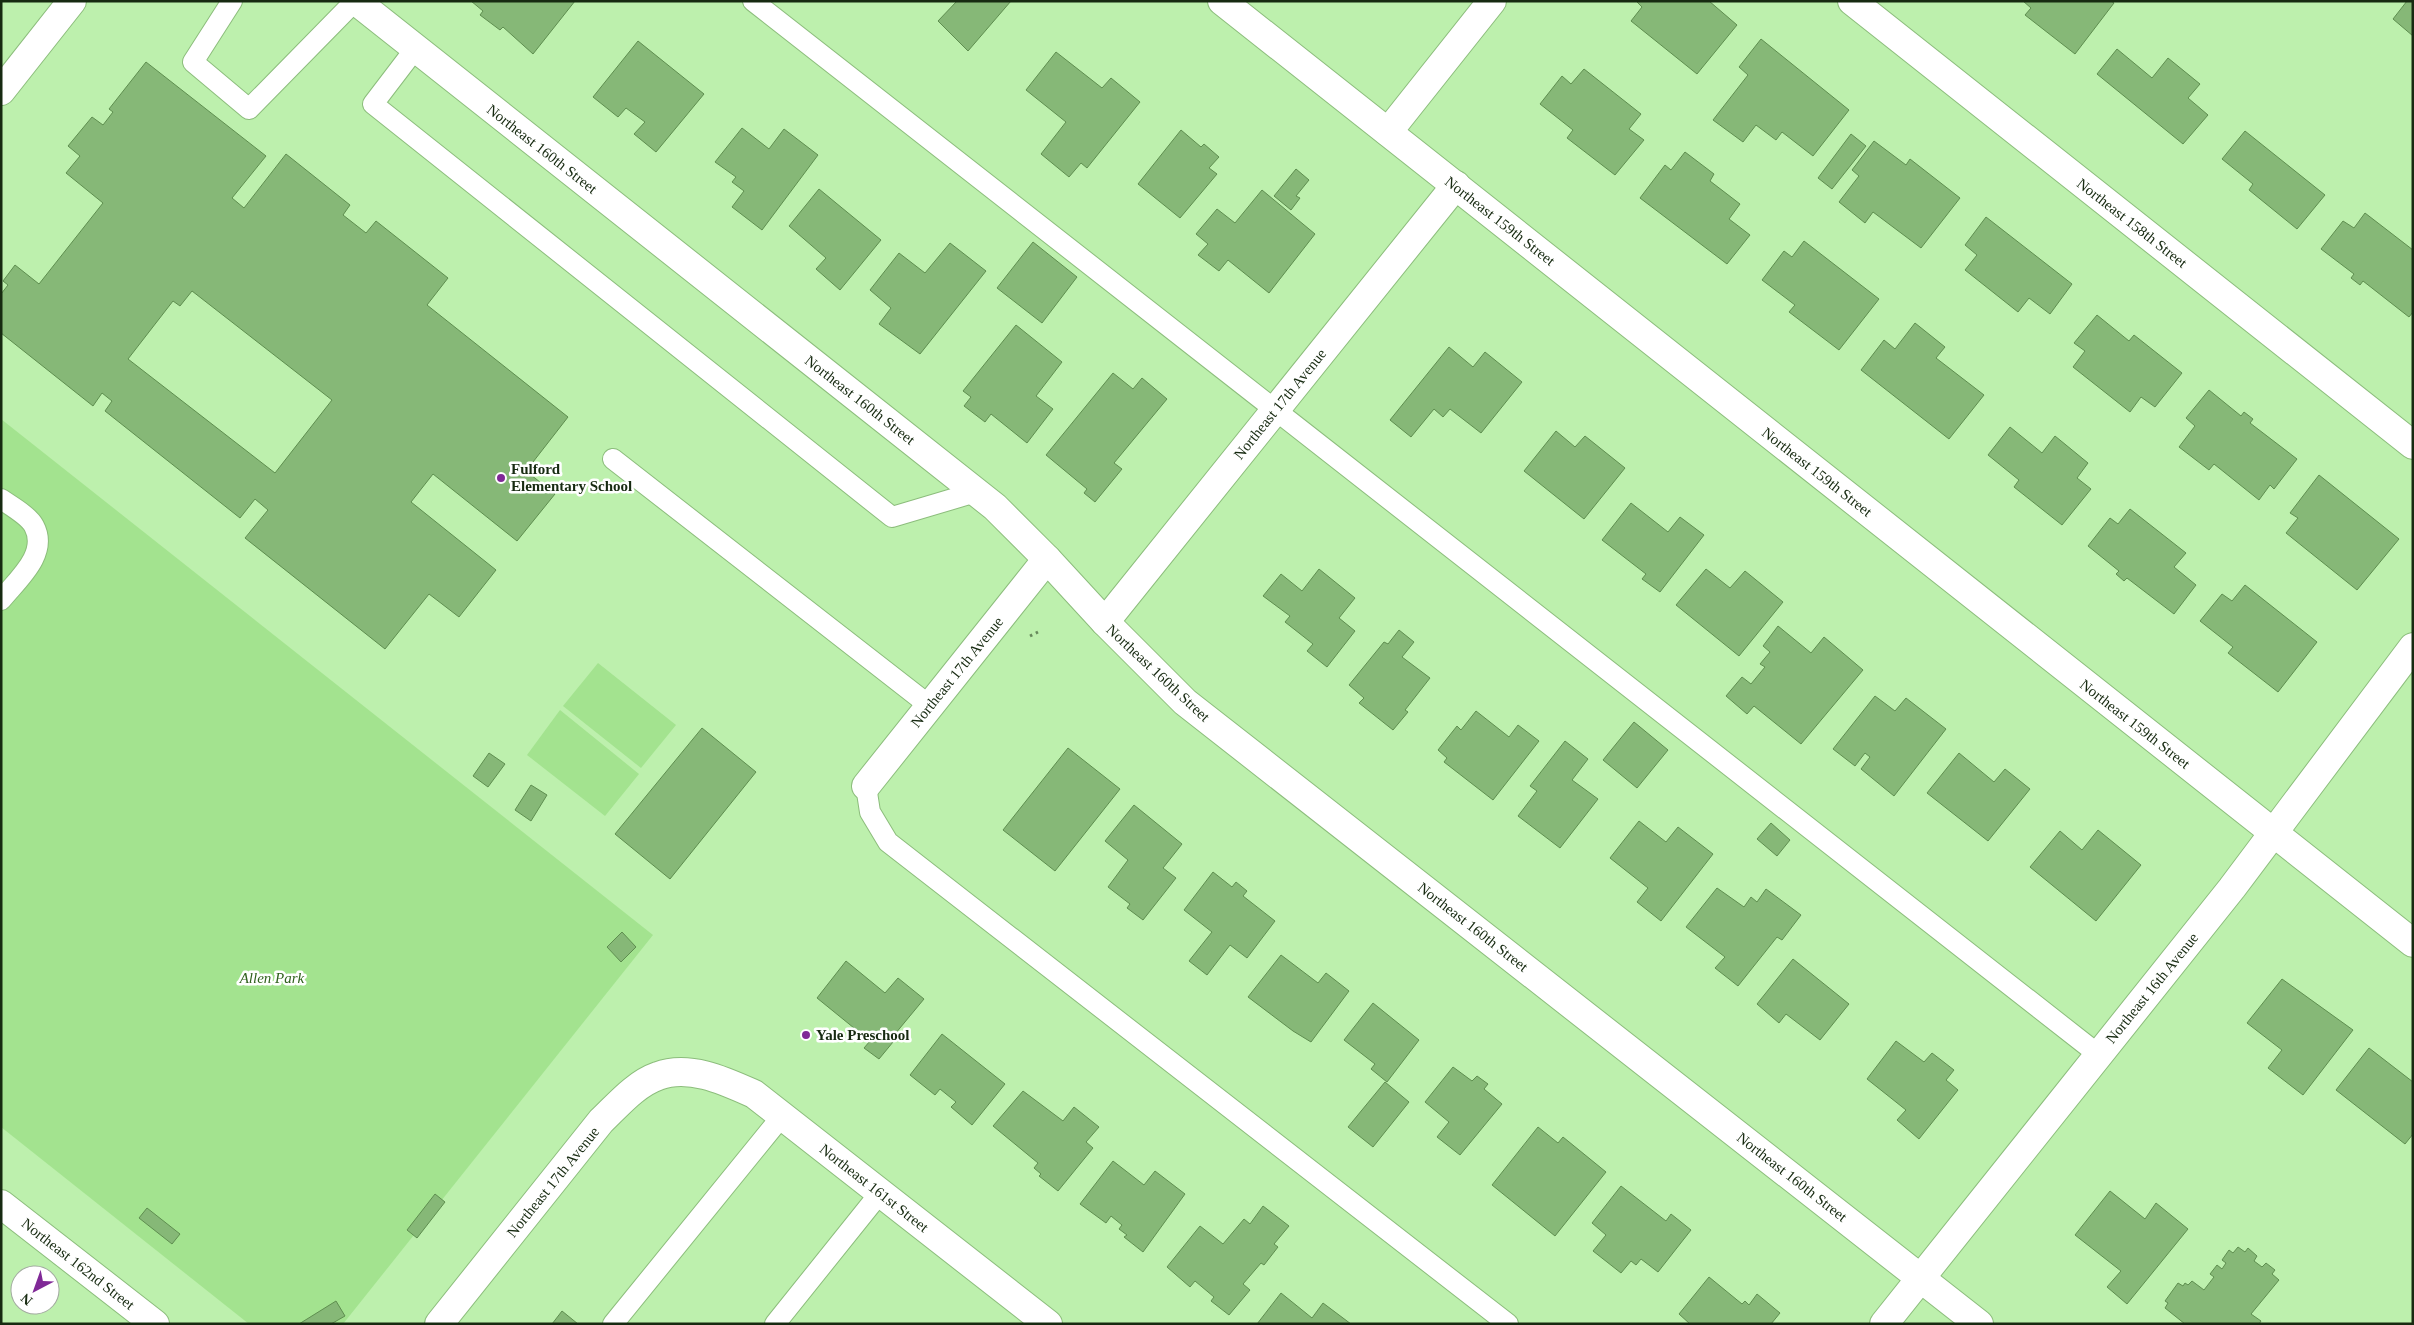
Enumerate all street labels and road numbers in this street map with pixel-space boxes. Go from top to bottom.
street label: Northeast 160th Street [484,101,601,197]
street label: Northeast 159th Street [1442,173,1559,269]
street label: Northeast 158th Street [2074,175,2191,271]
street label: Northeast 17th Avenue [1231,345,1330,462]
street label: Northeast 160th Street [802,352,919,448]
street label: Northeast 159th Street [1759,424,1876,520]
street label: Northeast 17th Avenue [908,613,1007,730]
street label: Northeast 160th Street [1103,621,1213,725]
street label: Northeast 159th Street [2077,676,2194,772]
street label: Northeast 160th Street [1415,879,1532,975]
street label: Northeast 16th Avenue [2103,929,2202,1046]
street label: Northeast 17th Avenue [504,1123,603,1240]
street label: Northeast 160th Street [1734,1129,1851,1225]
street label: Northeast 161st Street [817,1141,932,1236]
street label: Northeast 162nd Street [18,1214,138,1314]

